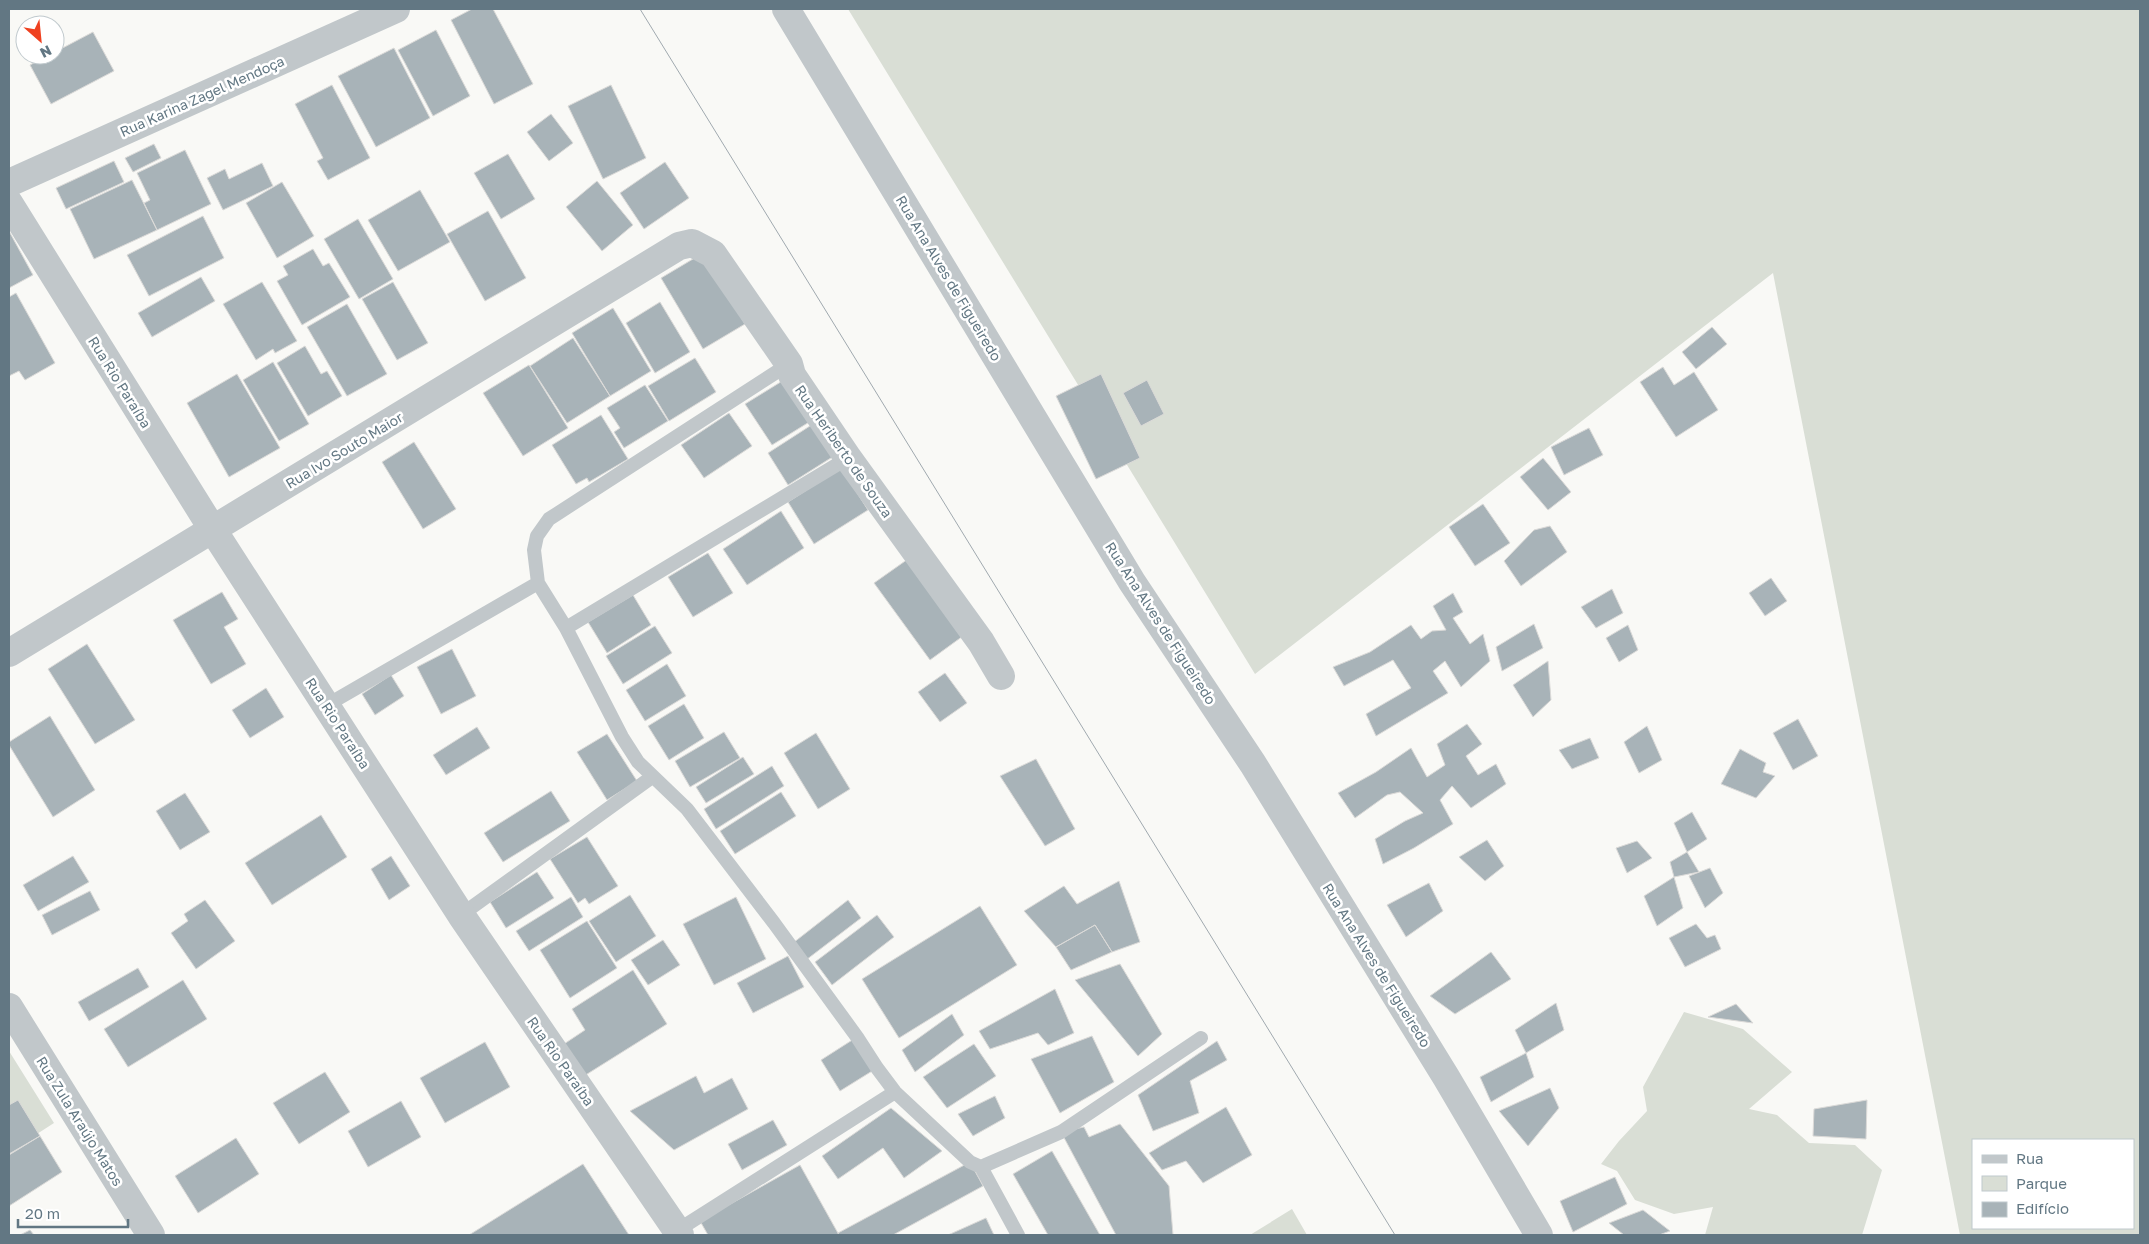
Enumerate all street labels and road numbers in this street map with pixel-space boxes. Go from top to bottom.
street label: Rua Karina Zagel Mendoça [117,52,287,140]
street label: Rua Ana Alves de Figueiredo [893,192,1005,364]
street label: Rua Rio Paraíba [85,333,155,431]
street label: Rua Heriberto de Souza [792,381,896,521]
street label: Rua Ivo Souto Maior [282,408,406,492]
street label: Rua Ana Alves de Figueiredo [1102,539,1220,707]
street label: Rua Rio Paraíba [302,674,374,772]
street label: Rua Ana Alves de Figueiredo [1319,880,1435,1050]
street label: Rua Rio Paraíba [524,1013,598,1109]
street label: Rua Zula Araújo Matos [33,1053,127,1189]

